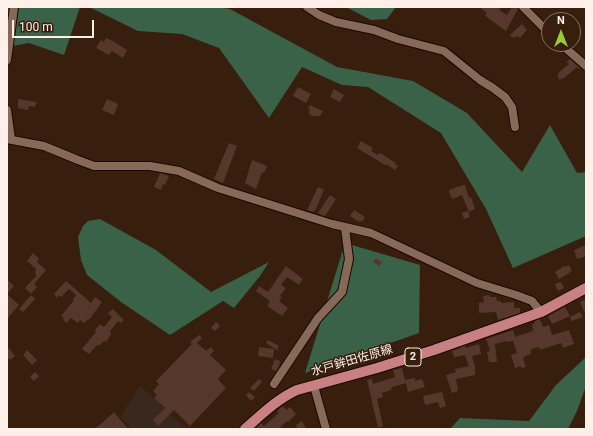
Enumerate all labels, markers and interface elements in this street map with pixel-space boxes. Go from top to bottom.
scale bar [14,12,96,38]
north arrow [541,12,581,52]
text: N [557,14,565,27]
text: 100 m [19,20,53,34]
street label: 水戸鉾田佐原線 [310,343,394,379]
road number: 2 [405,348,421,366]

